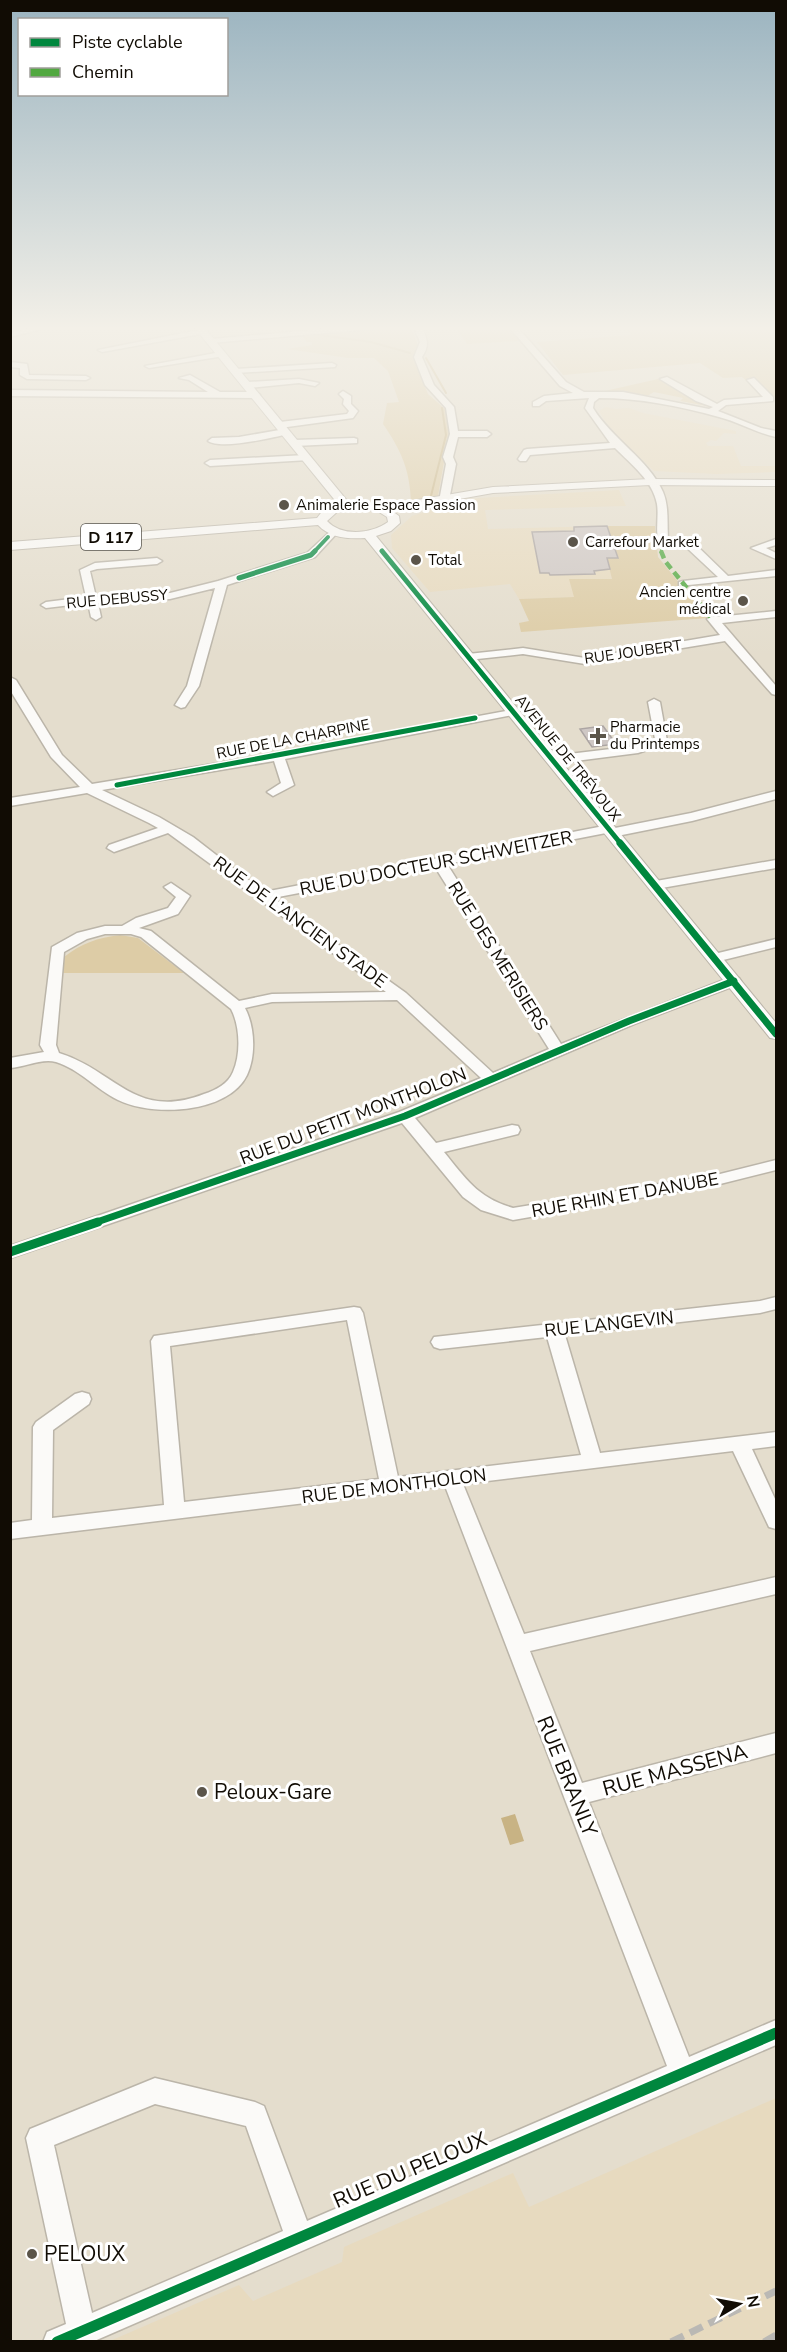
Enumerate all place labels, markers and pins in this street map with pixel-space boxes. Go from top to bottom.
place label: Animalerie Espace Passion [296,495,476,515]
marker: Animalerie Espace Passion [277,498,291,512]
place label: Carrefour Market [585,532,700,552]
marker: Carrefour Market [566,535,580,549]
place label: Total [428,550,462,570]
marker: Total [409,553,423,567]
place label: Ancien centre médical [639,582,732,619]
marker: Ancien centre médical [736,594,750,608]
place label: Pharmacie du Printemps [610,717,700,754]
marker: Pharmacie du Printemps [591,729,605,743]
place label: Peloux-Gare [214,1778,332,1806]
marker: Peloux-Gare [195,1785,209,1799]
place label: PELOUX [44,2240,125,2268]
marker: PELOUX [25,2247,39,2261]

